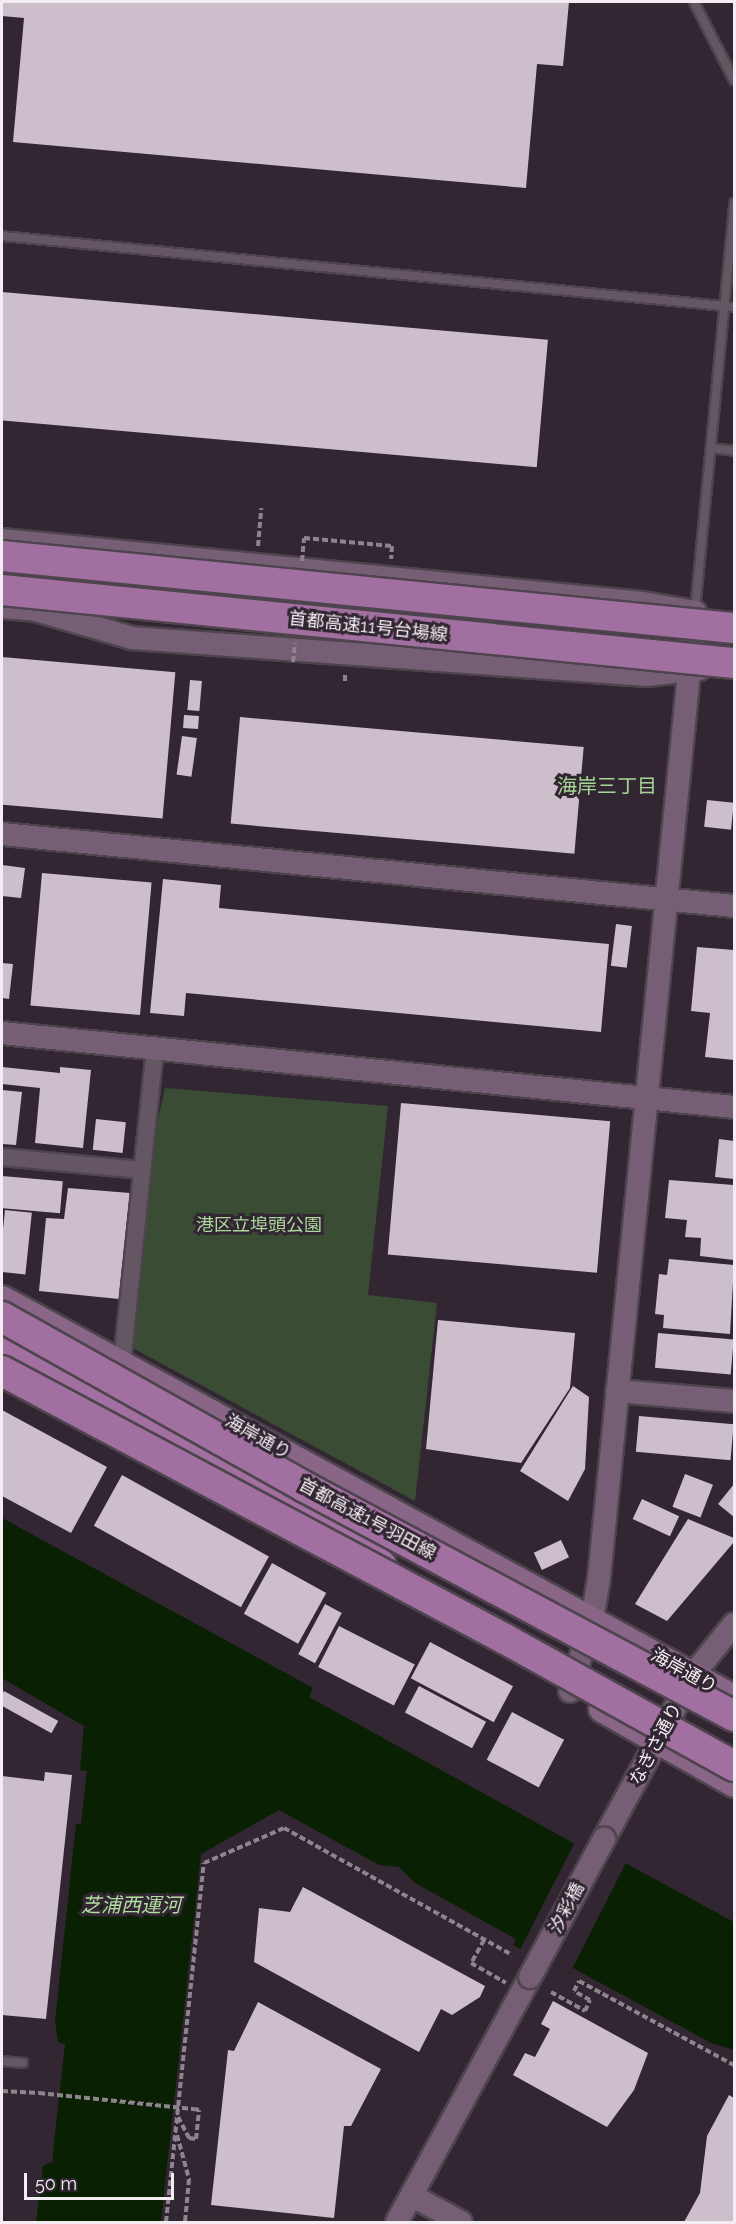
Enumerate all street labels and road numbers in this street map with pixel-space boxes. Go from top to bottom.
street label: 首都高速11号台場線 [288,608,448,646]
street label: 海岸通り [221,1410,295,1464]
street label: 首都高速1号羽田線 [295,1474,439,1564]
street label: 海岸通り [647,1644,721,1698]
street label: なぎさ通り [625,1699,687,1789]
street label: 汐彩橋 [545,1879,589,1937]

